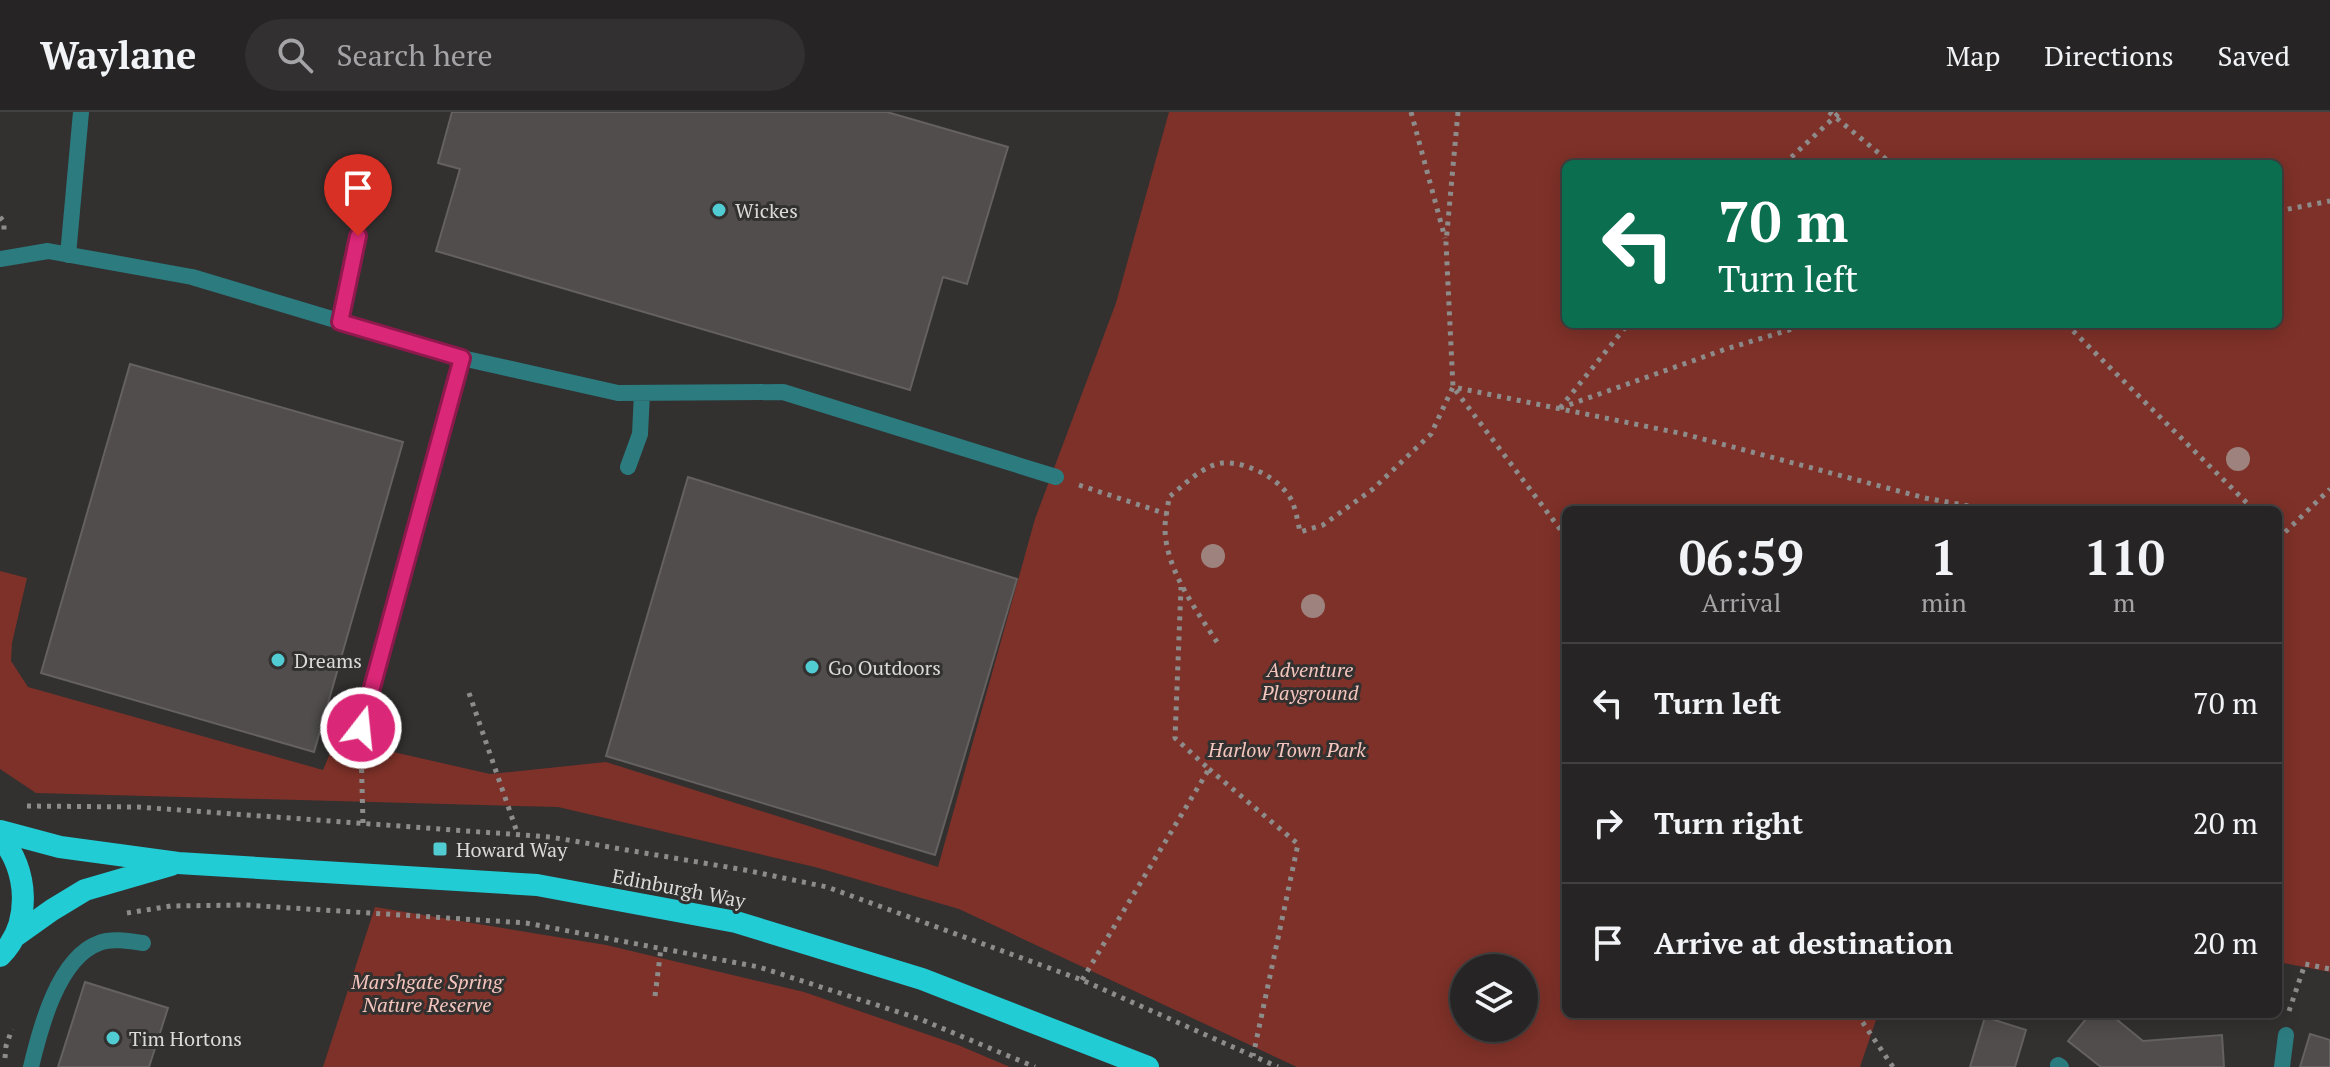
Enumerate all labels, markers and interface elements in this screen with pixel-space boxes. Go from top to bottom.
search box [245,19,805,91]
text: Waylane [40,30,197,80]
icon: search [273,33,317,77]
text: Search here [337,35,493,75]
text: Map [1946,37,2000,74]
text: Directions [2044,37,2174,74]
text: Saved [2218,37,2290,74]
pin [324,154,392,236]
icon: arrive [336,166,380,210]
text: 70 m [1718,184,1848,258]
icon: left [1586,192,1690,296]
place label: Wickes [735,197,798,224]
marker: Wickes [710,201,728,219]
text: Turn left [1718,255,1858,302]
text: 06:59 [1679,525,1804,589]
text: 1 [1930,525,1957,589]
text: 110 [2084,525,2165,589]
text: Arrival [1702,585,1781,619]
text: min [1921,585,1967,619]
text: m [2113,585,2136,619]
place label: Dreams [294,647,362,674]
marker: Dreams [269,651,287,669]
place label: Go Outdoors [828,654,941,681]
park label: Adventure Playground [1260,656,1359,706]
marker: Go Outdoors [803,658,821,676]
icon: left [1586,681,1630,725]
text: Turn left [1654,683,1781,723]
text: 70 m [2193,683,2258,723]
position arrow [319,686,403,770]
park label: Harlow Town Park [1207,736,1366,763]
icon: right [1586,801,1630,845]
text: Turn right [1654,803,1803,843]
text: 20 m [2193,803,2258,843]
place label: Howard Way [456,836,568,863]
marker: Howard Way [431,840,449,858]
street label: Edinburgh Way [610,862,749,914]
icon: arrive [1586,921,1630,965]
text: Arrive at destination [1654,923,1953,963]
text: 20 m [2193,923,2258,963]
map controls [1450,954,1538,1042]
button: layers [1450,954,1538,1042]
park label: Marshgate Spring Nature Reserve [350,968,504,1018]
place label: Tim Hortons [129,1025,242,1052]
marker: Tim Hortons [104,1029,122,1047]

